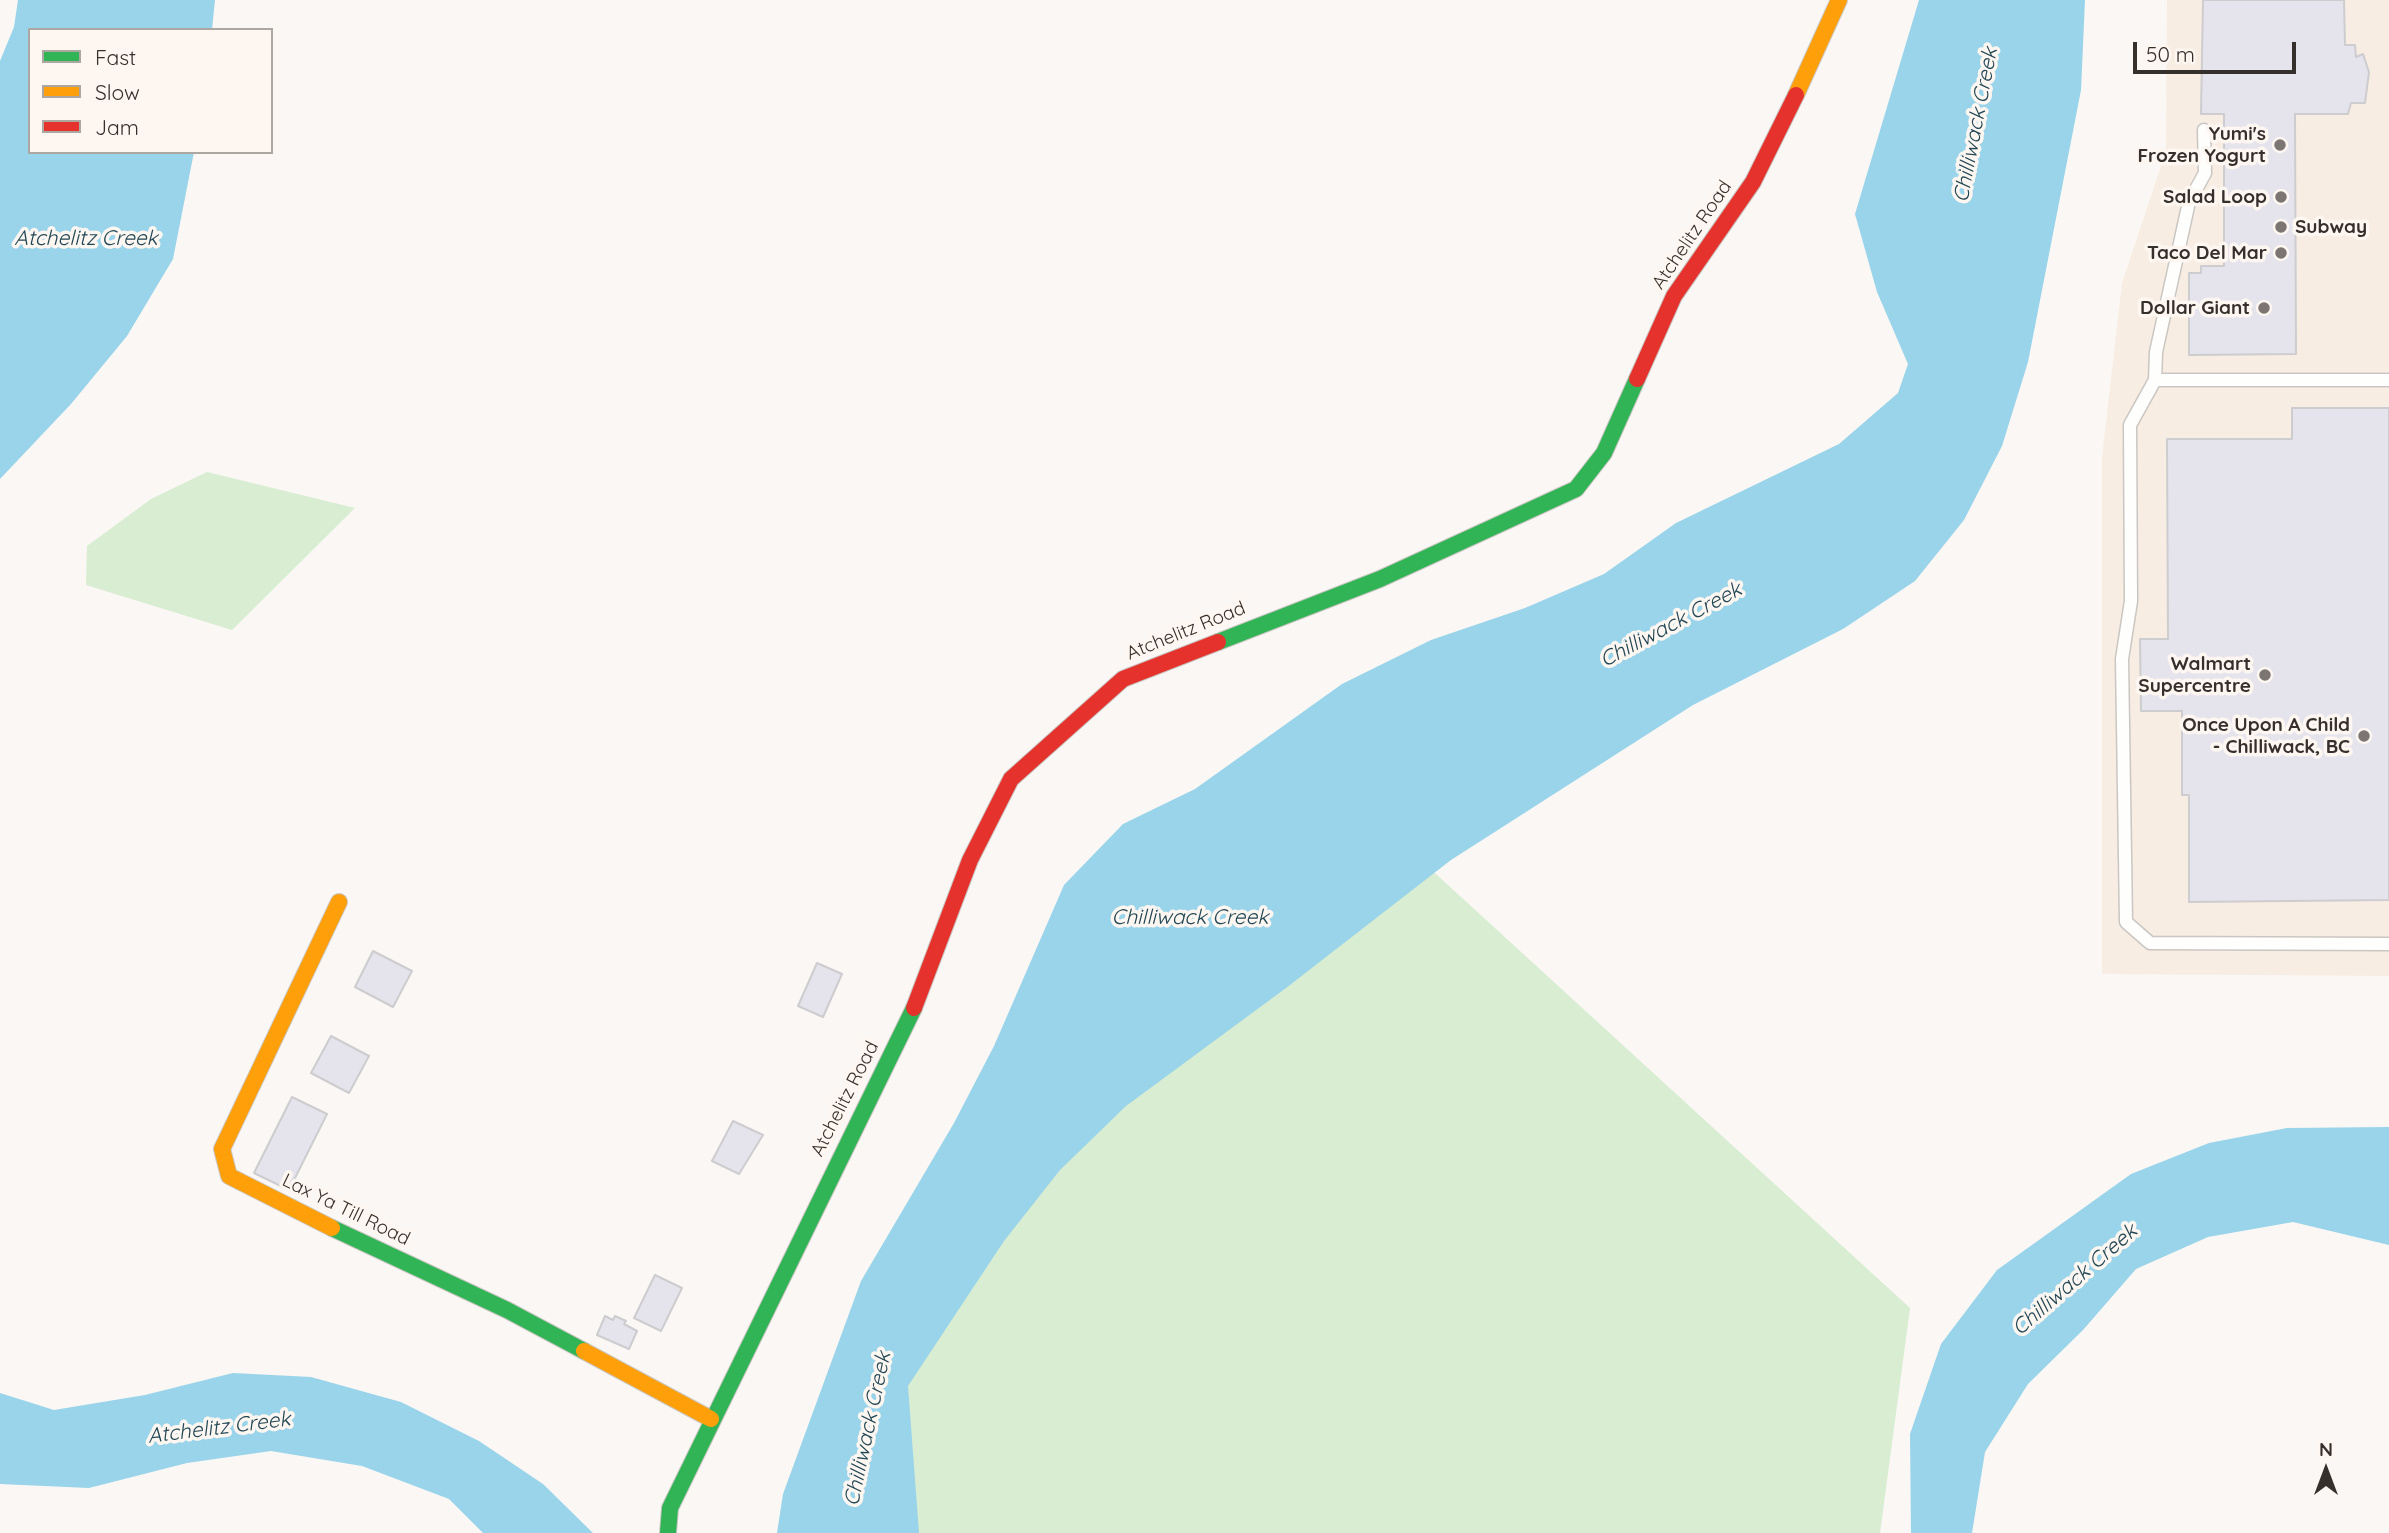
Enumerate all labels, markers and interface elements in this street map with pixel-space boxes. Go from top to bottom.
legend [28,28,273,154]
scale bar [2137,28,2300,72]
text: 50 m [2146,41,2195,67]
text: Fast [95,44,136,70]
water label: Chilliwack Creek [1949,46,2003,204]
text: Slow [95,79,140,105]
text: Jam [95,114,139,140]
place label: Yumi's Frozen Yogurt [2138,123,2266,167]
marker: Yumi's Frozen Yogurt [2272,137,2288,153]
street label: Atchelitz Road [1647,176,1737,294]
place label: Salad Loop [2163,186,2267,208]
marker: Salad Loop [2273,189,2289,205]
place label: Subway [2295,216,2367,238]
marker: Subway [2273,219,2289,235]
water label: Atchelitz Creek [14,226,158,252]
place label: Taco Del Mar [2147,242,2267,264]
marker: Taco Del Mar [2273,245,2289,261]
place label: Dollar Giant [2140,297,2250,319]
marker: Dollar Giant [2256,300,2272,316]
water label: Chilliwack Creek [1596,577,1746,673]
street label: Atchelitz Road [1123,597,1249,665]
place label: Walmart Supercentre [2138,653,2251,697]
marker: Walmart Supercentre [2257,667,2273,683]
place label: Once Upon A Child - Chilliwack, BC [2182,714,2350,758]
marker: Once Upon A Child - Chilliwack, BC [2356,728,2372,744]
water label: Chilliwack Creek [1111,905,1269,931]
street label: Atchelitz Road [806,1038,884,1160]
street label: Lax Ya Till Road [278,1169,414,1251]
water label: Chilliwack Creek [2007,1219,2143,1341]
water label: Chilliwack Creek [839,1350,897,1508]
water label: Atchelitz Creek [146,1407,292,1449]
north arrow [2291,1435,2361,1505]
text: N [2319,1437,2333,1461]

